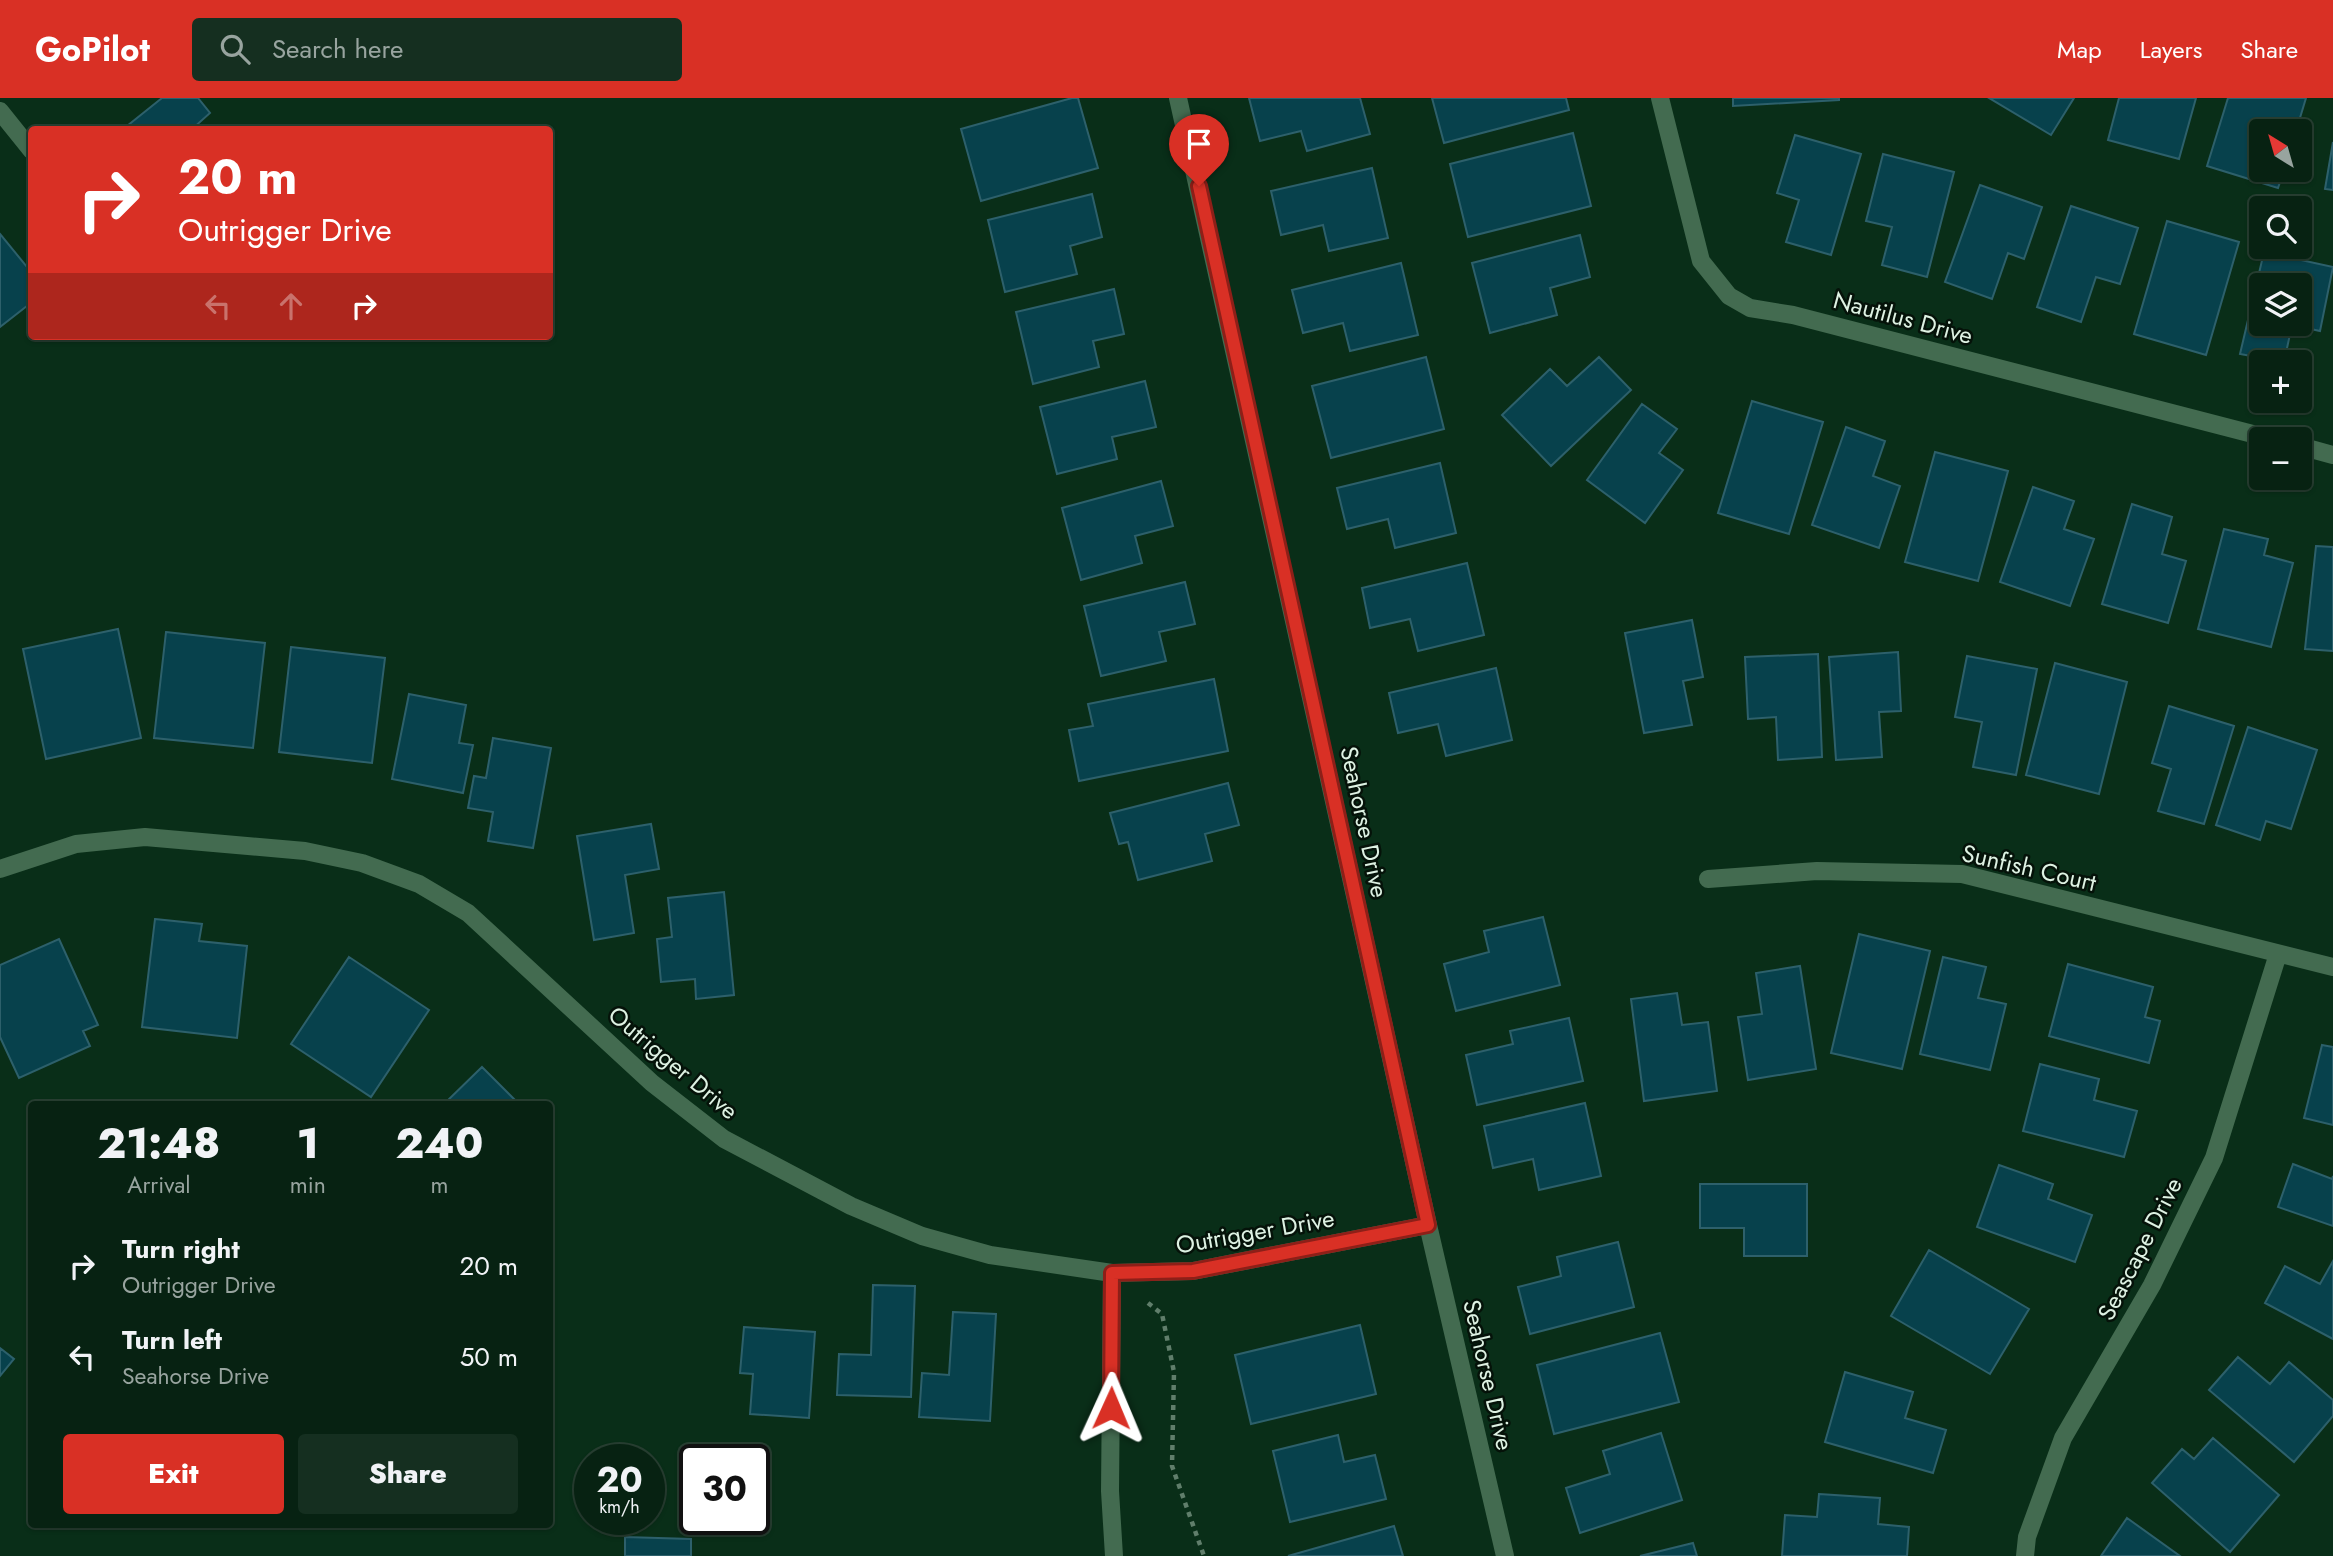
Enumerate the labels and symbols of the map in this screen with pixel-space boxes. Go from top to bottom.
pin [1169,114,1229,186]
north arrow [2249,119,2312,182]
street label: Nautilus Drive [1829,282,1977,353]
street label: Seahorse Drive [1331,743,1398,901]
street label: Sunfish Court [1958,835,2100,900]
street label: Outrigger Drive [601,998,746,1128]
street label: Seascape Drive [2088,1171,2191,1326]
street label: Outrigger Drive [1173,1200,1337,1263]
street label: Seahorse Drive [1454,1296,1523,1454]
position arrow [1074,1371,1148,1445]
speed limit sign: 30 [679,1444,770,1535]

